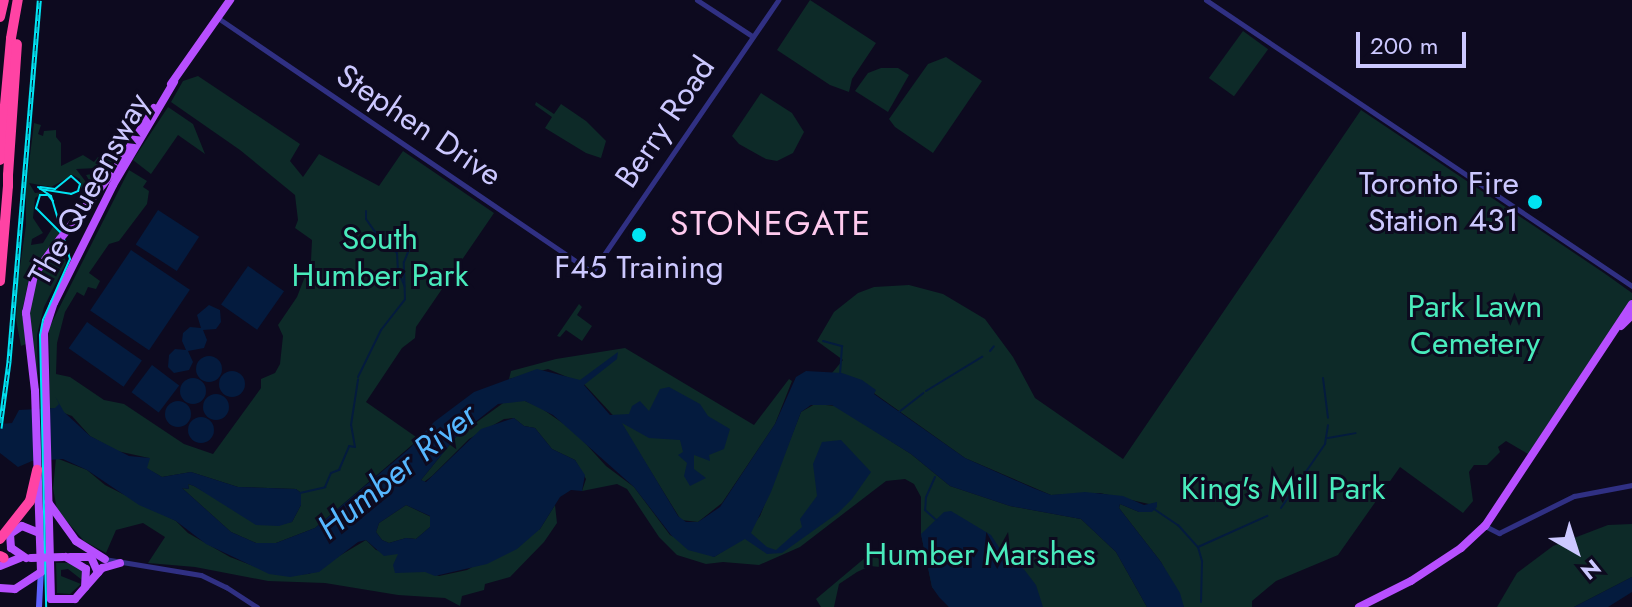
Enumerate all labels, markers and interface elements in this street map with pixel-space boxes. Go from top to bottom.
scale bar [1360,16,1470,66]
text: 200 m [1370,28,1438,63]
street label: Berry Road [607,49,723,195]
street label: Stephen Drive [329,56,509,194]
street label: The Queensway [20,86,158,292]
place label: Toronto Fire Station 431 [1359,165,1519,240]
marker: Toronto Fire Station 431 [1526,193,1544,211]
district label: STONEGATE [670,204,872,244]
park label: South Humber Park [292,220,468,295]
marker: F45 Training [630,226,648,244]
place label: F45 Training [554,248,724,286]
park label: Park Lawn Cemetery [1408,288,1542,363]
water label: Humber River [309,394,485,548]
park label: King's Mill Park [1181,469,1385,507]
north arrow [1536,511,1616,591]
park label: Humber Marshes [864,535,1096,573]
text: N [1574,552,1608,588]

